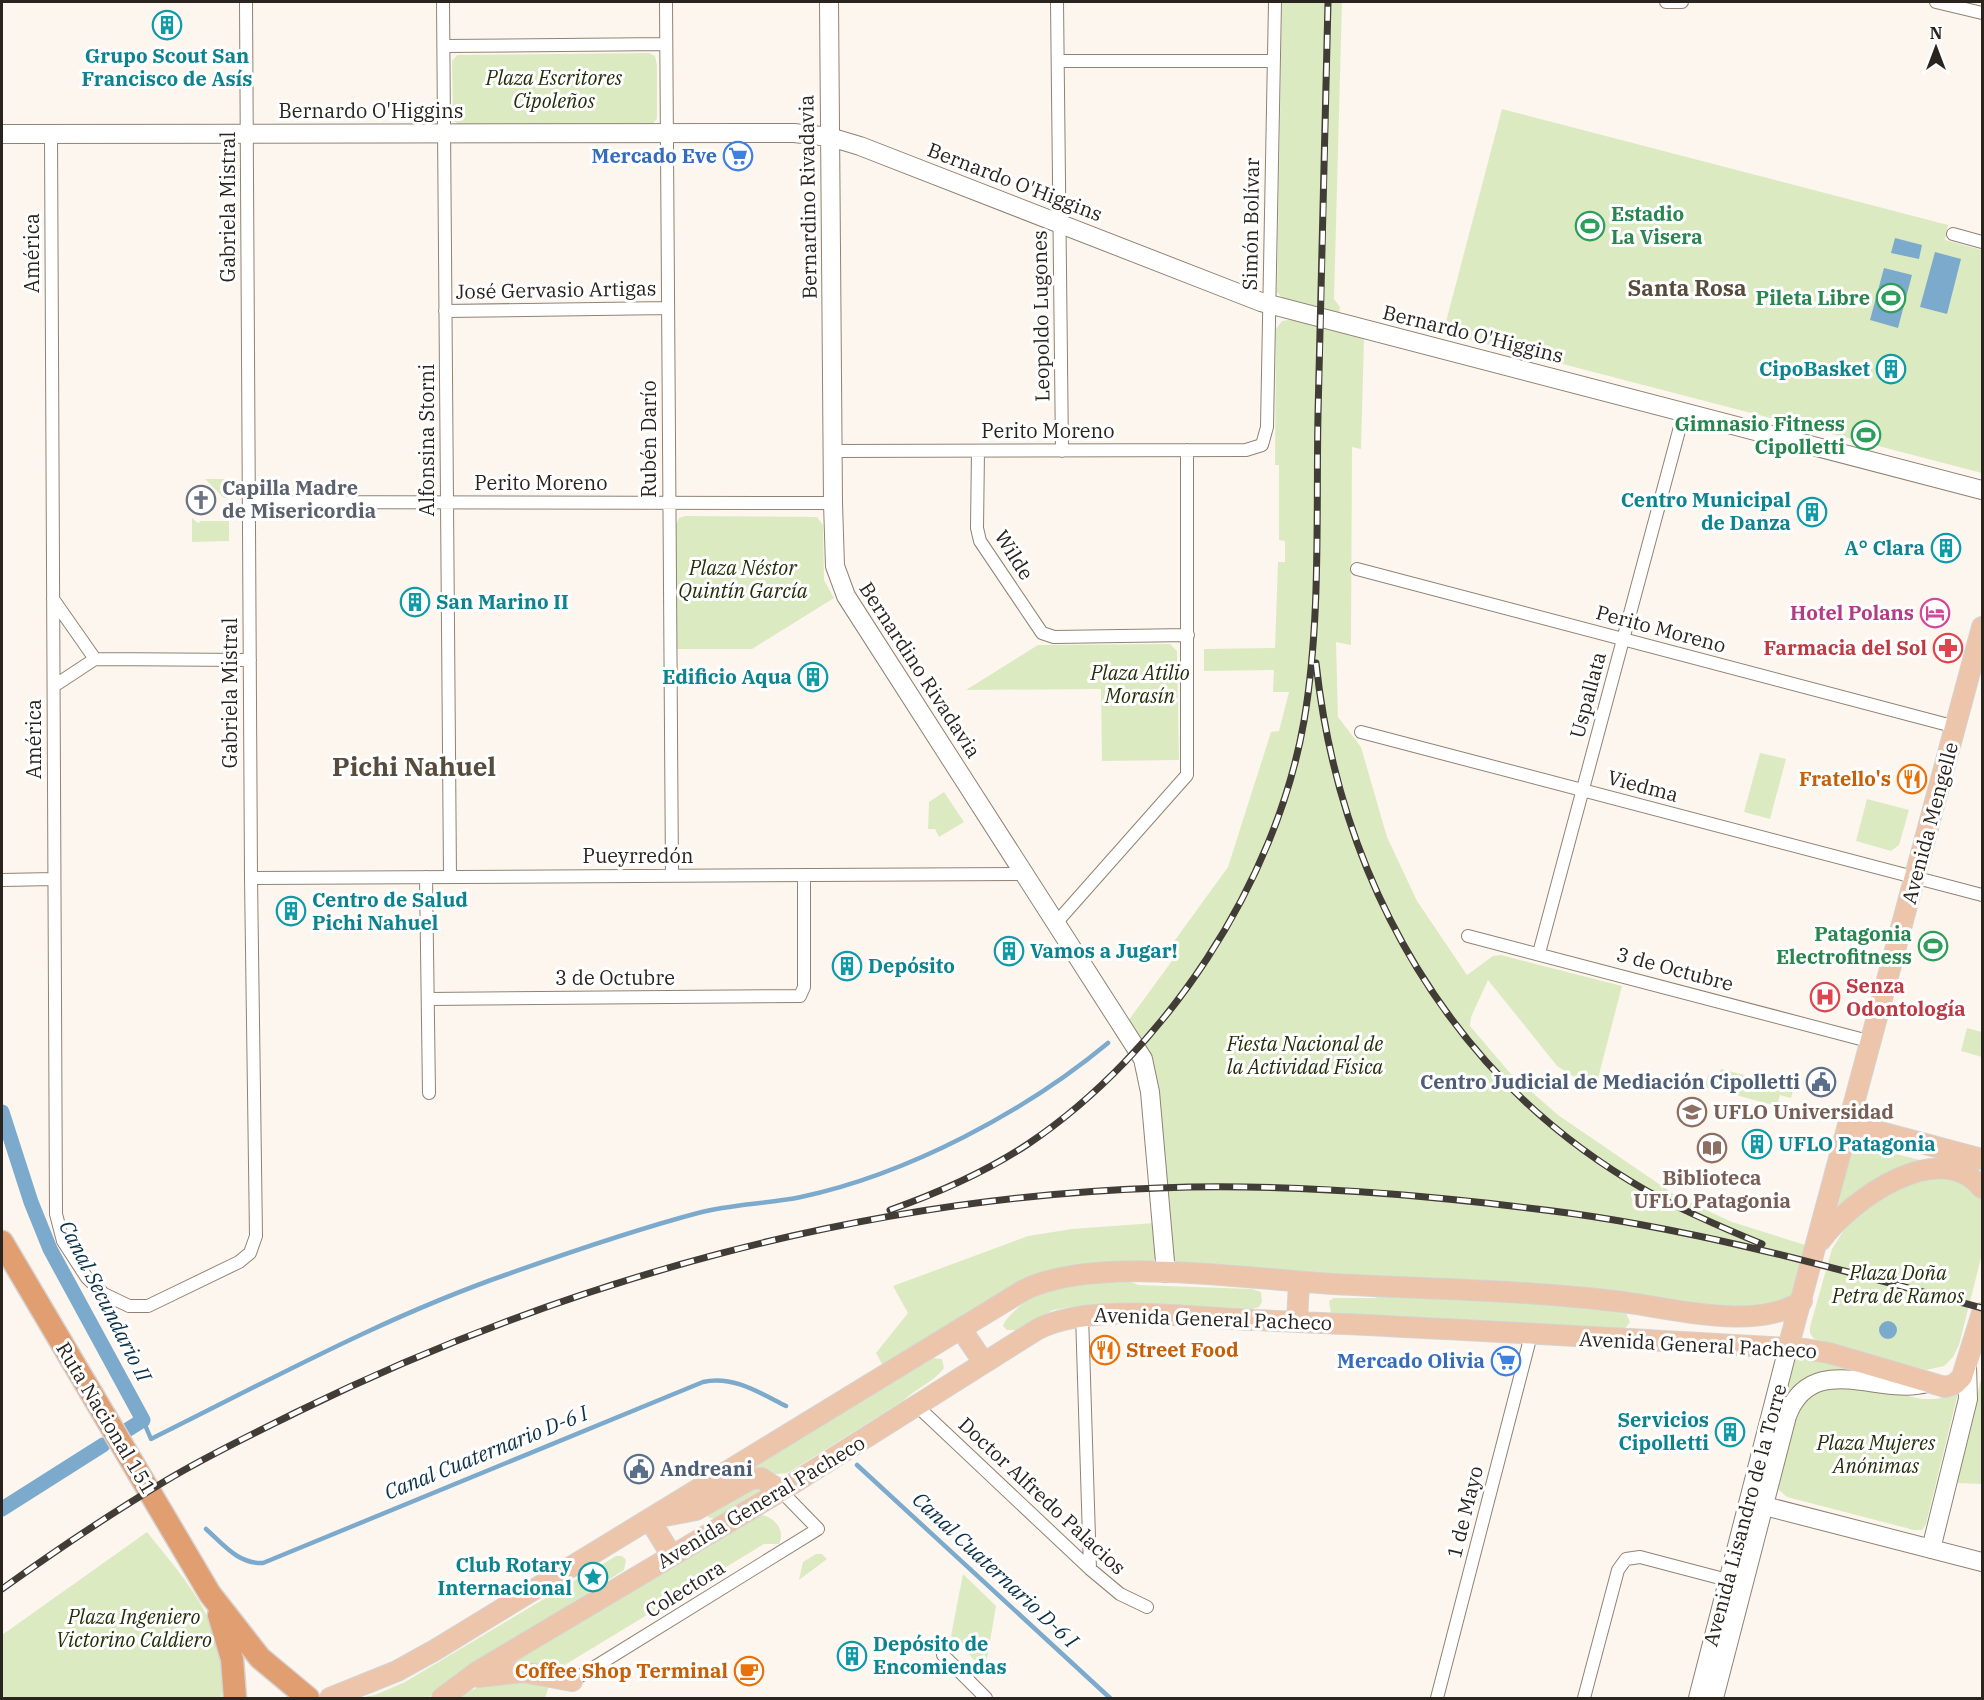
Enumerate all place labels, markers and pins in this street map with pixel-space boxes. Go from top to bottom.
building icon: Grupo Scout San Francisco de Asís [151,9,183,41]
place label: Grupo Scout San Francisco de Asís [82,42,252,92]
supermarket icon: Mercado Eve [722,140,754,172]
place label: Mercado Eve [592,142,717,169]
place label: Estadio La Visera [1611,200,1703,250]
sports icon: Estadio La Visera [1574,210,1606,242]
sports icon: Pileta Libre [1875,282,1907,314]
place label: Pileta Libre [1756,284,1870,311]
building icon: CipoBasket [1875,353,1907,385]
place label: CipoBasket [1759,355,1871,382]
place label: Gimnasio Fitness Cipolletti [1674,410,1845,460]
sports icon: Gimnasio Fitness Cipolletti [1850,419,1882,451]
place label: Capilla Madre de Misericordia [222,474,376,524]
church icon: Capilla Madre de Misericordia [185,484,217,516]
place label: Centro Municipal de Danza [1621,486,1791,536]
building icon: Centro Municipal de Danza [1796,496,1828,528]
building icon: A° Clara [1930,532,1962,564]
place label: A° Clara [1844,534,1925,561]
building icon: San Marino II [399,586,431,618]
place label: San Marino II [436,588,569,615]
hotel icon: Hotel Polans [1919,597,1951,629]
place label: Hotel Polans [1790,599,1914,626]
pharmacy icon: Farmacia del Sol [1932,632,1964,664]
place label: Farmacia del Sol [1764,634,1927,661]
building icon: Edificio Aqua [797,661,829,693]
place label: Edificio Aqua [662,663,792,690]
restaurant icon: Fratello's [1896,763,1928,795]
place label: Fratello's [1799,765,1891,792]
place label: Centro de Salud Pichi Nahuel [312,886,468,936]
building icon: Centro de Salud Pichi Nahuel [275,895,307,927]
place label: Patagonia Electrofitness [1776,920,1912,970]
sports icon: Patagonia Electrofitness [1917,930,1949,962]
building icon: Vamos a Jugar! [993,935,1025,967]
place label: Vamos a Jugar! [1030,937,1178,964]
building icon: Depósito [831,950,863,982]
place label: Depósito [868,952,955,979]
place label: Senza Odontología [1846,972,1966,1022]
hospital icon: Senza Odontología [1809,981,1841,1013]
public building icon: Centro Judicial de Mediación Cipolletti [1805,1066,1837,1098]
place label: Centro Judicial de Mediación Cipolletti [1420,1068,1800,1095]
school or university icon: UFLO Universidad [1676,1096,1708,1128]
place label: UFLO Universidad [1713,1098,1894,1125]
building icon: UFLO Patagonia [1741,1128,1773,1160]
place label: UFLO Patagonia [1778,1130,1936,1157]
library icon: Biblioteca UFLO Patagonia [1696,1132,1728,1164]
place label: Biblioteca UFLO Patagonia [1633,1164,1791,1214]
restaurant icon: Street Food [1089,1334,1121,1366]
place label: Street Food [1126,1336,1239,1363]
supermarket icon: Mercado Olivia [1490,1345,1522,1377]
place label: Mercado Olivia [1337,1347,1485,1374]
place label: Servicios Cipolletti [1617,1406,1709,1456]
building icon: Servicios Cipolletti [1714,1416,1746,1448]
public building icon: Andreani [623,1453,655,1485]
place label: Andreani [660,1455,753,1482]
place label: Club Rotary Internacional [438,1551,573,1601]
place icon: Club Rotary Internacional [577,1561,609,1593]
place label: Depósito de Encomiendas [873,1630,1007,1680]
building icon: Depósito de Encomiendas [836,1640,868,1672]
cafe icon: Coffee Shop Terminal [733,1655,765,1687]
place label: Coffee Shop Terminal [515,1657,728,1684]

